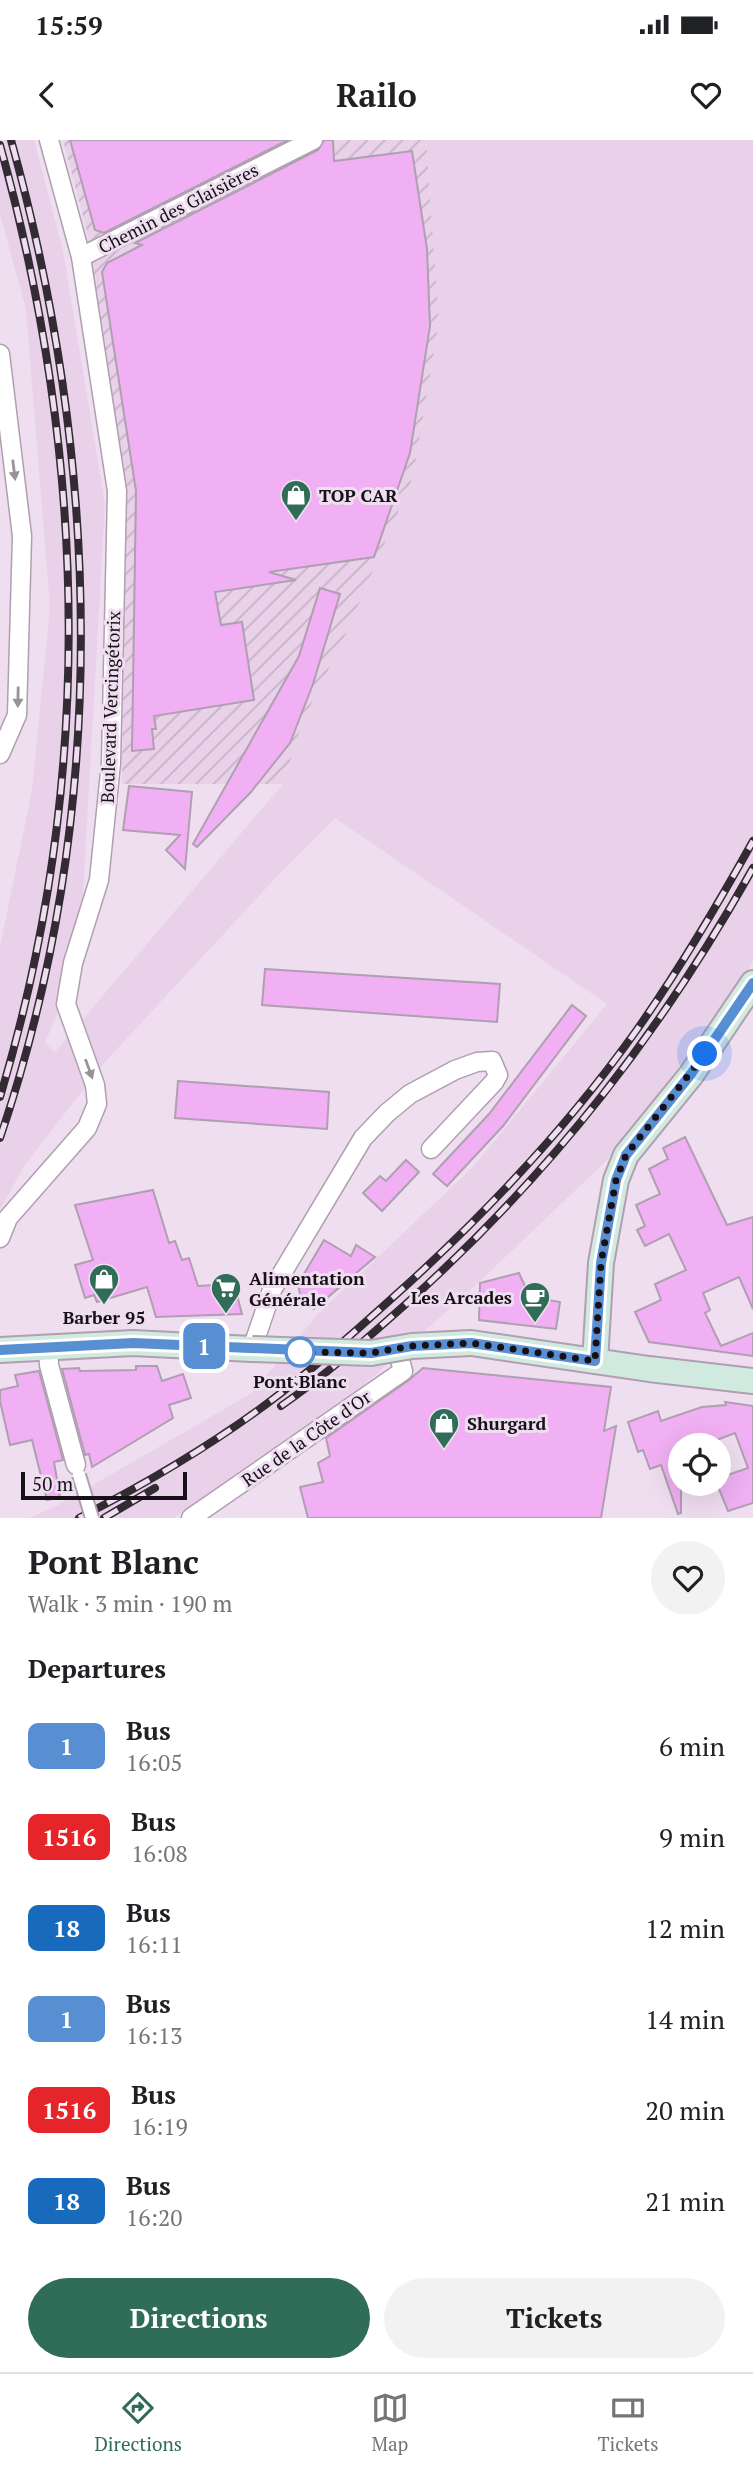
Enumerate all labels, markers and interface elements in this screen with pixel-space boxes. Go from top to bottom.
text: 15:59 [35,8,103,42]
text: Railo [336,74,417,116]
icon: back [28,76,66,114]
icon: heart [687,76,725,114]
street label: Chemin des Glaisières [94,157,262,259]
one-way arrow [8,459,19,481]
shop icon: TOP CAR [279,478,313,522]
place label: TOP CAR [319,483,398,507]
street label: Boulevard Vercingétorix [95,610,125,804]
one-way arrow [12,687,23,709]
your location [687,1036,722,1071]
one-way arrow [84,1058,95,1079]
shop icon: Barber 95 [87,1262,121,1306]
place label: Alimentation Générale [249,1266,365,1311]
supermarket icon: Alimentation Générale [209,1271,243,1315]
cafe icon: Les Arcades [518,1280,552,1324]
place label: Les Arcades [411,1285,512,1309]
place label: Barber 95 [63,1305,145,1329]
line badge: 1 [181,1323,227,1369]
text: 1 [197,1330,211,1362]
marker: Pont Blanc [285,1337,315,1367]
place label: Pont Blanc [253,1369,347,1393]
street label: Rue de la Côte d'Or [237,1384,375,1492]
shop icon: Shurgard [427,1406,461,1450]
place label: Shurgard [467,1411,546,1435]
map controls [668,1433,731,1496]
button: locate [668,1433,731,1496]
scale bar [21,1469,187,1501]
text: 50 m [32,1471,73,1496]
text: Pont Blanc [28,1540,199,1583]
button: heart [651,1541,725,1615]
text: Walk · 3 min · 190 m [28,1588,232,1619]
text: Departures [28,1651,166,1685]
text: Bus [126,1713,171,1747]
text: 6 min [659,1729,725,1763]
text: 1 [60,1730,73,1762]
text: 16:05 [126,1747,183,1778]
text: Bus [131,1804,176,1838]
text: 9 min [659,1820,725,1854]
text: 1516 [42,1821,96,1853]
text: 16:08 [131,1838,188,1869]
text: Bus [126,1895,171,1929]
text: 12 min [645,1911,725,1945]
text: 18 [53,1912,80,1944]
text: 16:11 [126,1929,183,1960]
text: Bus [126,1986,171,2020]
text: 14 min [645,2002,725,2036]
text: 1 [60,2003,73,2035]
text: 16:13 [126,2020,183,2051]
text: Bus [131,2077,176,2111]
text: 20 min [645,2093,725,2127]
text: 1516 [42,2094,96,2126]
text: 16:19 [131,2111,188,2142]
text: Bus [126,2168,171,2202]
text: 21 min [645,2184,725,2218]
text: 18 [53,2185,80,2217]
text: 16:20 [126,2202,183,2233]
button: Directions [28,2278,370,2358]
button: Tickets [384,2278,725,2358]
tab: Directions [94,2389,182,2456]
tab: Map [371,2389,409,2456]
tab: Tickets [598,2389,659,2456]

